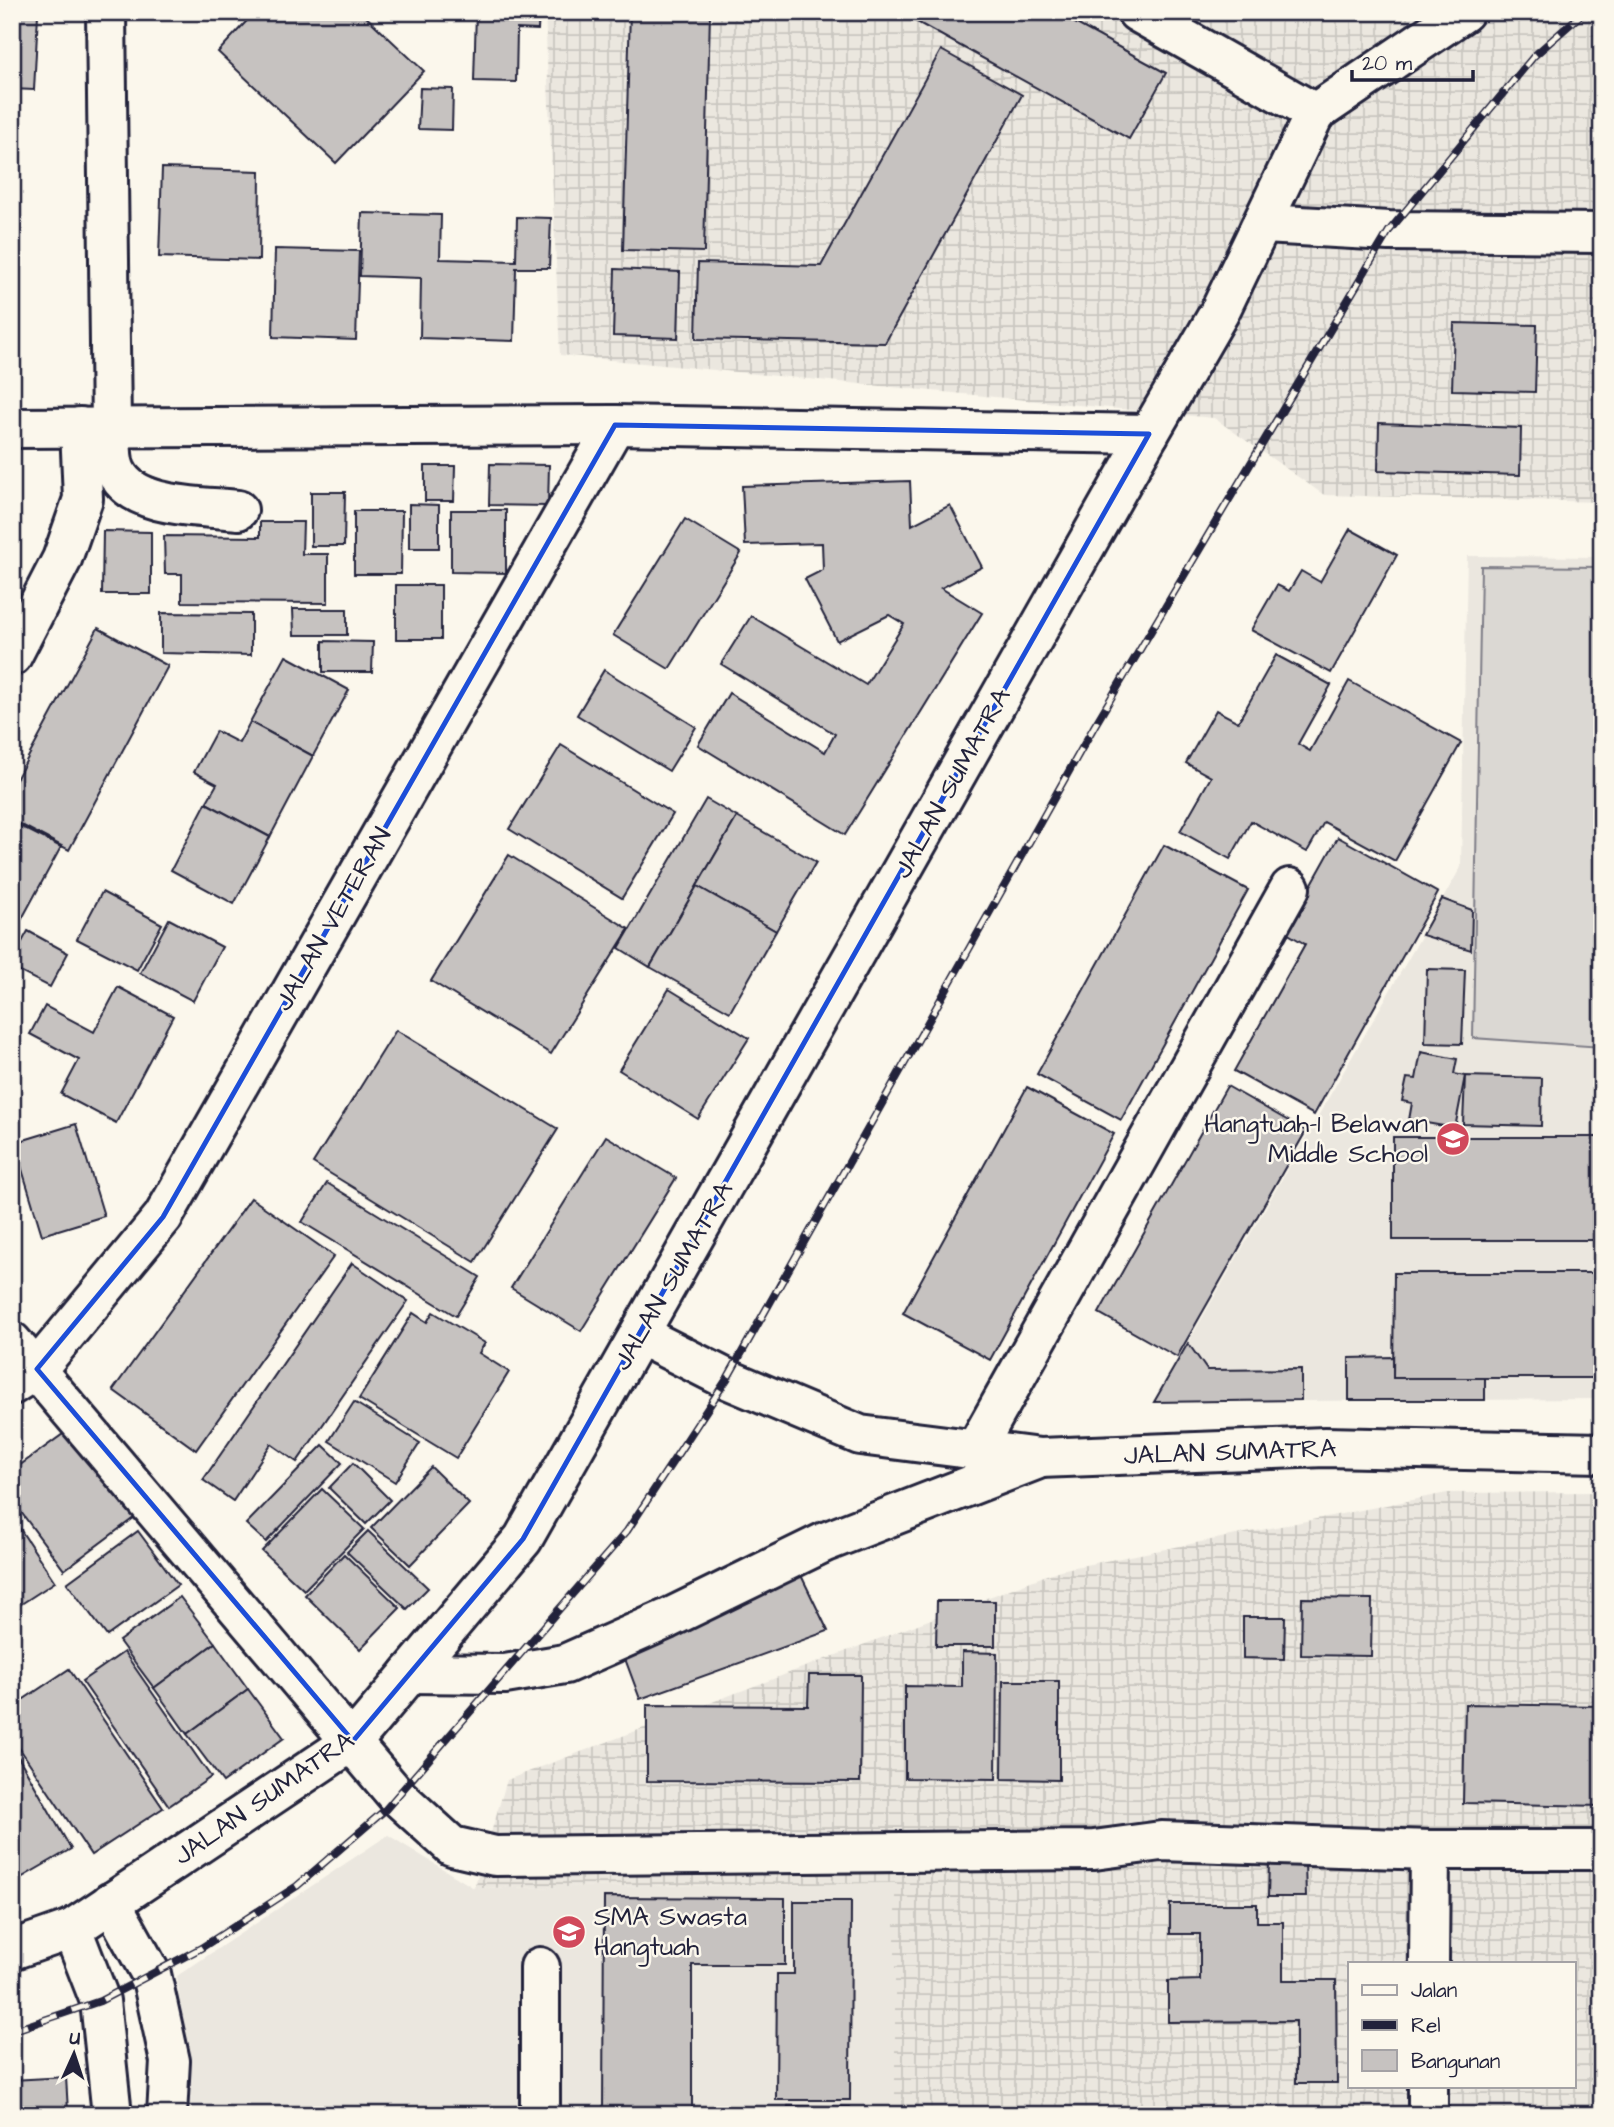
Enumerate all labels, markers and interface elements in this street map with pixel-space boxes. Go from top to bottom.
scale bar [1352,38,1472,82]
text: 20 m [1362,49,1413,78]
street label: JALAN SUMATRA [885,681,1019,885]
street label: JALAN VETERAN [266,821,400,1017]
place label: Hangtuah-1 Belawan Middle School [1204,1106,1428,1172]
school or university icon: Hangtuah-1 Belawan Middle School [1434,1120,1472,1158]
street label: JALAN SUMATRA [604,1175,742,1377]
street label: JALAN SUMATRA [1123,1430,1337,1474]
street label: JALAN SUMATRA [167,1722,362,1874]
place label: SMA Swasta Hangtuah [594,1899,747,1967]
school or university icon: SMA Swasta Hangtuah [550,1913,588,1951]
legend [1348,1962,1576,2088]
text: Jalan [1411,1976,1457,2005]
text: Rel [1411,2011,1441,2040]
north arrow [38,2018,108,2088]
text: U [69,2025,81,2052]
text: Bangunan [1411,2047,1500,2078]

